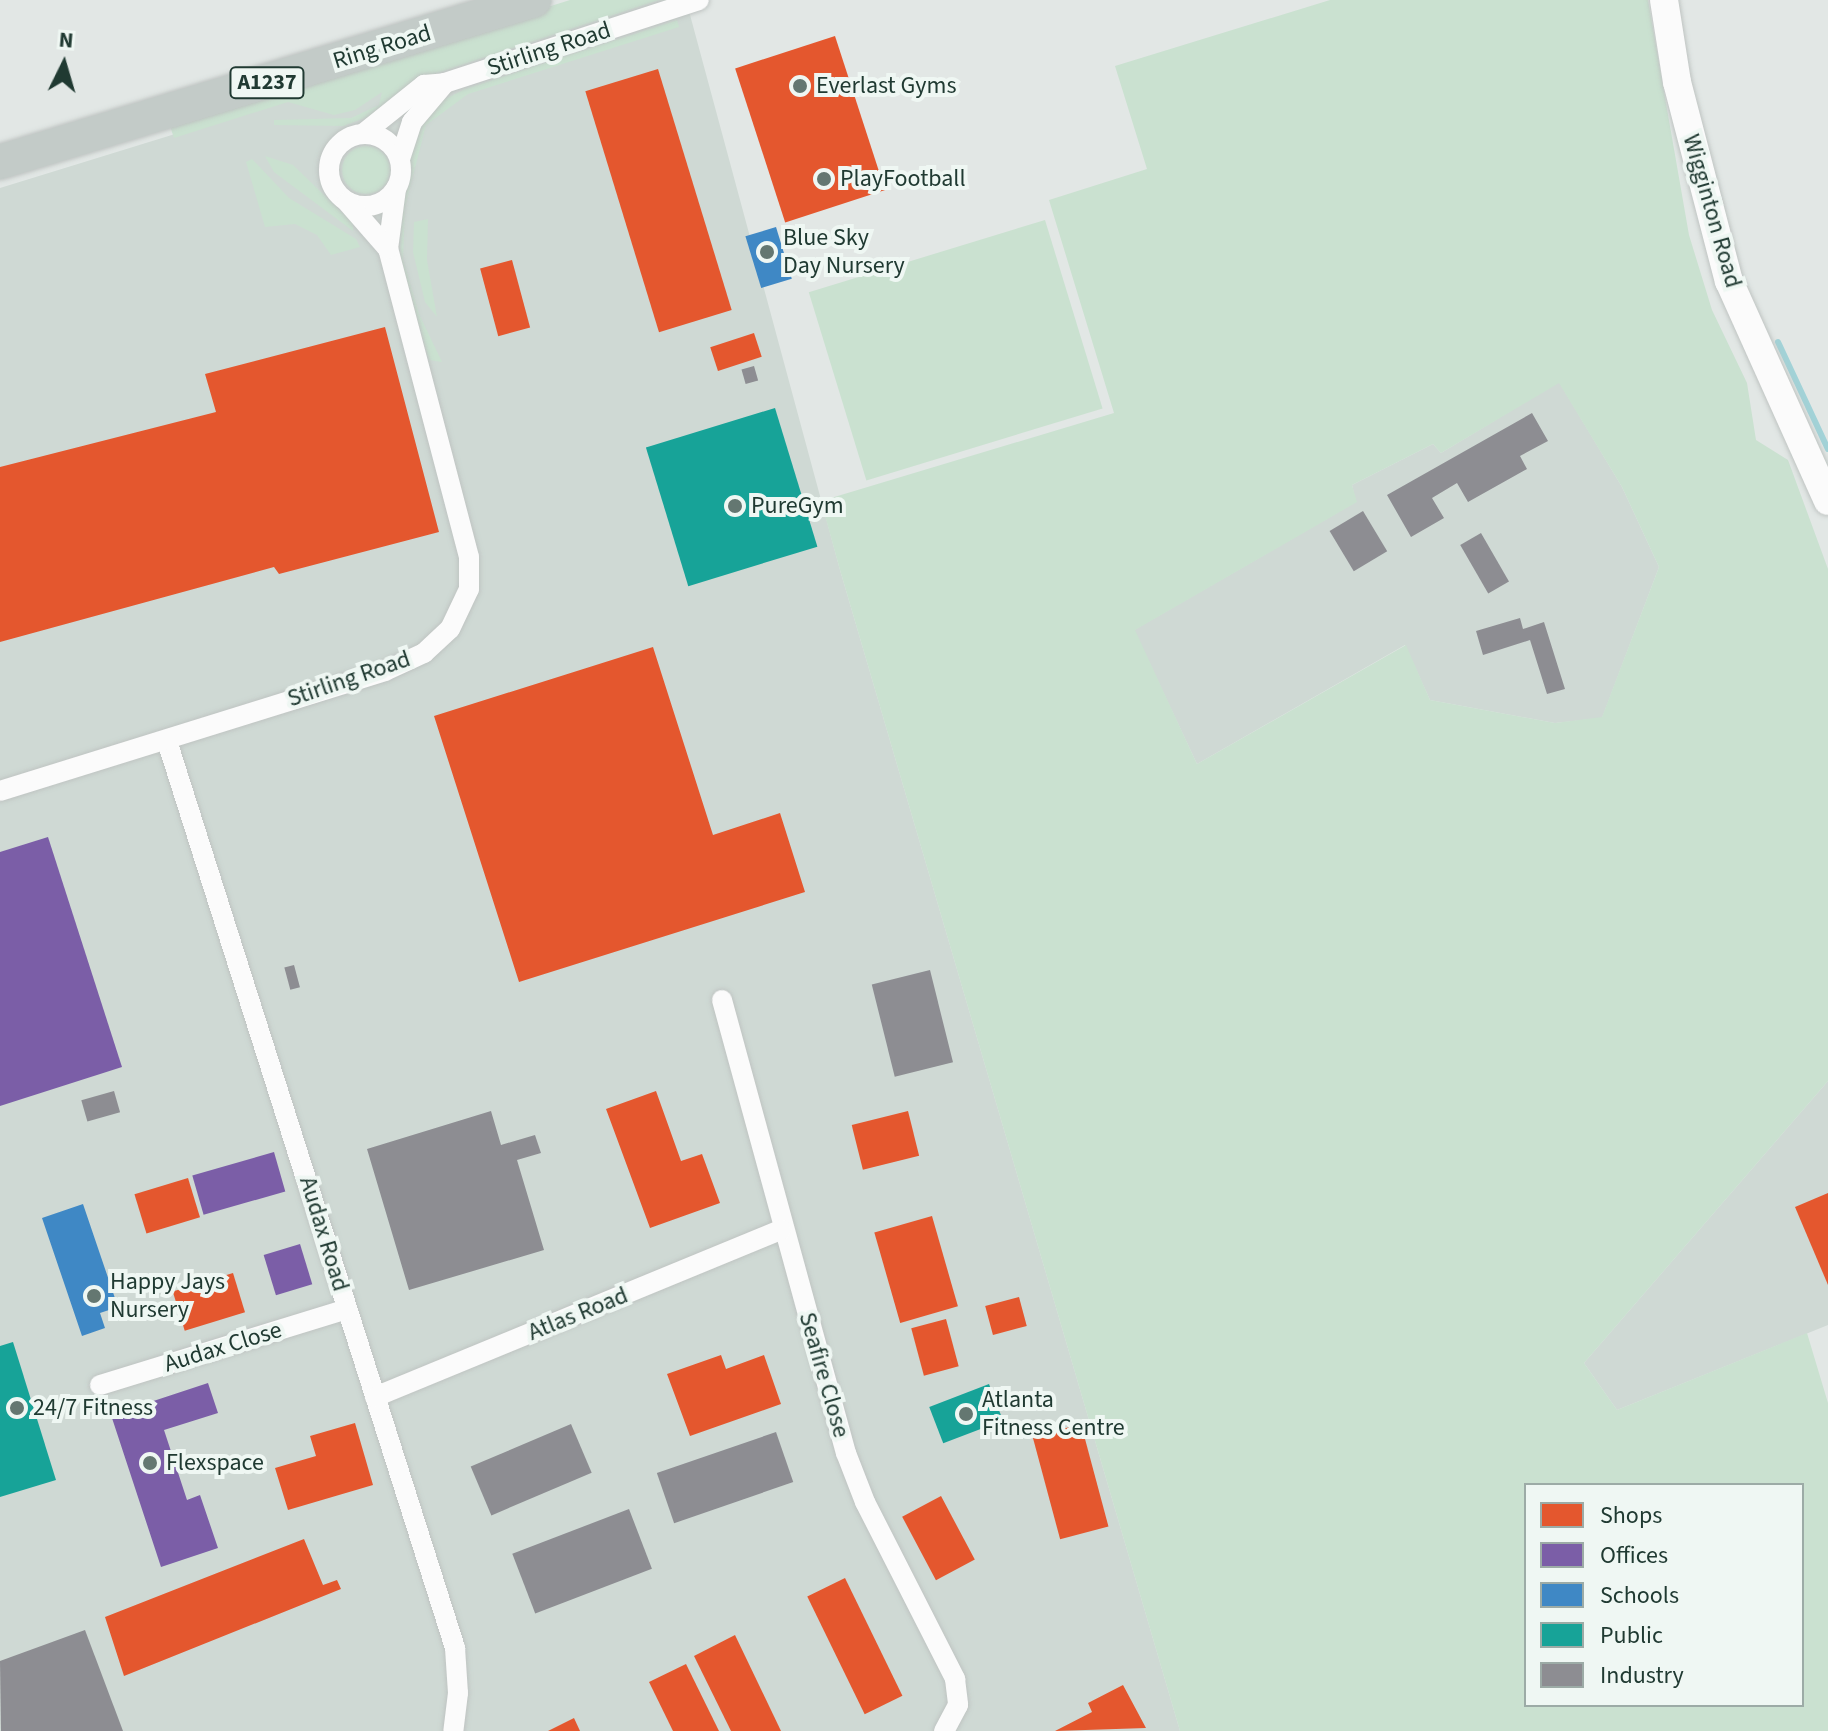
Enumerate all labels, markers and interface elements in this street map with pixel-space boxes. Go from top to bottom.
street label: Stirling Road [484,16,614,82]
street label: Ring Road [329,18,435,76]
north arrow [24,24,104,104]
text: N [57,24,75,57]
road number: A1237 [229,65,305,101]
place label: Everlast Gyms [816,72,956,100]
marker: Everlast Gyms [791,77,809,95]
street label: Wigginton Road [1676,131,1748,291]
place label: PlayFootball [840,165,966,193]
marker: PlayFootball [815,170,833,188]
place label: Blue Sky Day Nursery [783,224,905,280]
marker: Blue Sky Day Nursery [758,243,776,261]
place label: PureGym [751,492,844,520]
marker: PureGym [726,497,744,515]
street label: Stirling Road [284,645,414,713]
street label: Audax Road [293,1173,355,1295]
place label: Happy Jays Nursery [110,1268,225,1324]
street label: Atlas Road [524,1281,632,1347]
marker: Happy Jays Nursery [85,1287,103,1305]
street label: Seafire Close [792,1309,856,1441]
street label: Audax Close [161,1315,285,1379]
place label: Atlanta Fitness Centre [982,1386,1125,1442]
place label: 24/7 Fitness [33,1394,153,1422]
marker: 24/7 Fitness [8,1399,26,1417]
marker: Atlanta Fitness Centre [957,1405,975,1423]
place label: Flexspace [166,1449,264,1477]
marker: Flexspace [141,1454,159,1472]
legend [1524,1483,1804,1707]
text: Shops [1600,1498,1662,1533]
text: Offices [1600,1538,1668,1573]
text: Schools [1600,1578,1679,1613]
text: Public [1600,1618,1663,1653]
text: Industry [1600,1658,1684,1693]

